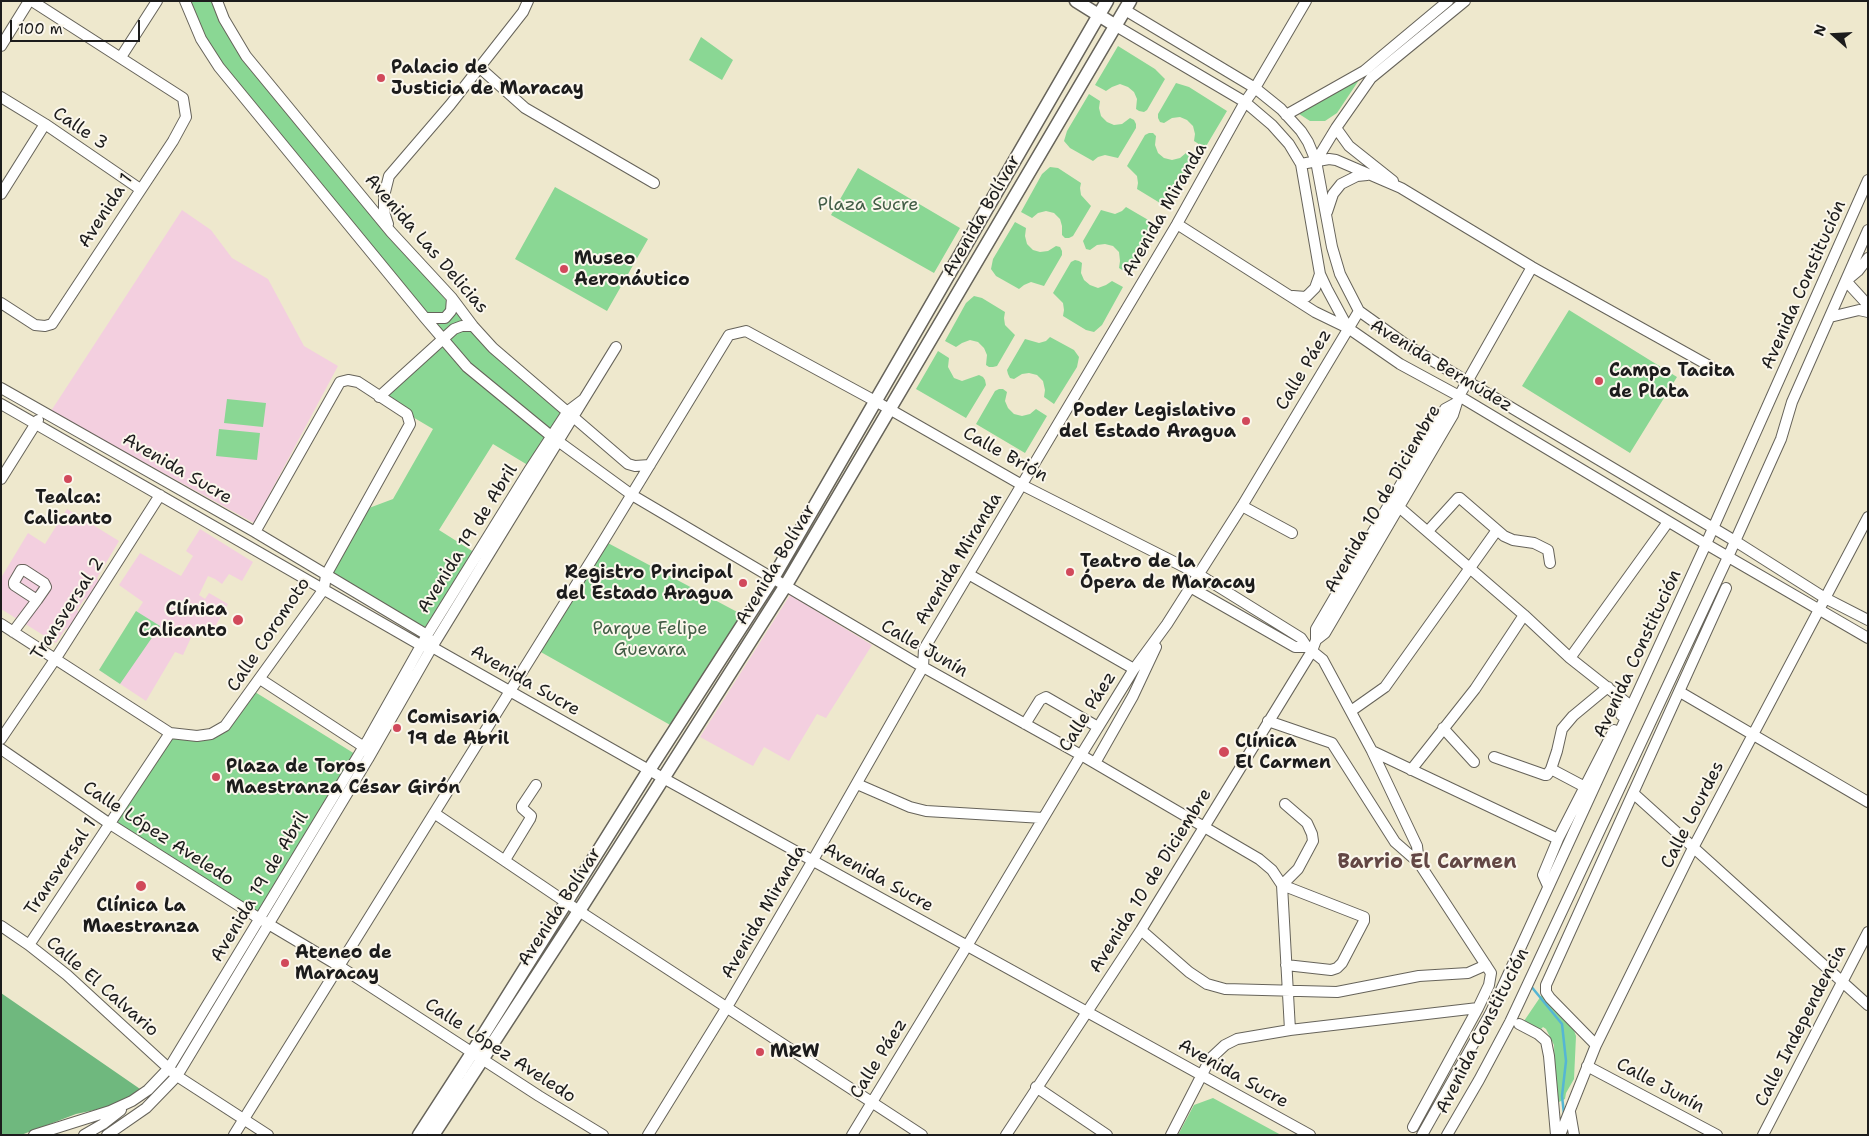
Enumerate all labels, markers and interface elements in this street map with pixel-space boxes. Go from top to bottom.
scale bar [12,10,142,42]
north arrow [1809,10,1859,60]
text: 100 m [18,19,63,39]
text: N [1810,22,1830,38]
place label: Palacio de Justicia de Maracay [391,57,584,100]
marker: Palacio de Justicia de Maracay [375,72,387,84]
street label: Calle 3 [48,103,112,155]
street label: Avenida Miranda [1118,139,1212,281]
street label: Avenida Bolívar [938,151,1026,281]
street label: Avenida 1 [74,170,138,252]
street label: Avenida Las Delicias [360,170,492,318]
park label: Plaza Sucre [818,194,918,216]
street label: Avenida Constitución [1757,197,1851,373]
place label: Museo Aeronáutico [574,248,690,290]
marker: Museo Aeronáutico [558,263,570,275]
street label: Avenida Bermúdez [1366,315,1516,417]
street label: Calle Páez [1271,326,1337,414]
place label: Campo Tacita de Plata [1609,360,1735,402]
marker: Campo Tacita de Plata [1593,375,1605,387]
place label: Poder Legislativo del Estado Aragua [1059,400,1236,442]
street label: Avenida 10 de Diciembre [1320,401,1446,597]
marker: Poder Legislativo del Estado Aragua [1240,415,1252,427]
street label: Calle Brión [959,423,1051,487]
street label: Avenida Sucre [118,429,236,509]
street label: Avenida 19 de Abril [413,461,523,617]
marker: Tealca: Calicanto [62,473,74,485]
place label: Tealca: Calicanto [24,487,112,530]
street label: Avenida Miranda [911,489,1007,629]
street label: Avenida Bolívar [731,501,821,629]
place label: Teatro de la Ópera de Maracay [1080,551,1256,594]
street label: Transversal 2 [27,554,109,664]
place label: Registro Principal del Estado Aragua [556,562,733,604]
marker: Teatro de la Ópera de Maracay [1064,566,1076,578]
street label: Avenida Constitución [1590,567,1686,741]
street label: Calle Coromoto [223,574,315,696]
marker: Registro Principal del Estado Aragua [737,577,749,589]
place label: Clínica Calicanto [139,599,227,642]
marker: Clínica Calicanto [231,613,245,627]
street label: Calle Junín [877,616,971,682]
park label: Parque Felipe Guevara [593,618,707,660]
street label: Avenida Sucre [466,641,584,721]
street label: Calle Páez [1055,668,1121,756]
place label: Comisaria 19 de Abril [407,707,509,750]
marker: Comisaria 19 de Abril [391,722,403,734]
place label: Clínica El Carmen [1235,731,1331,774]
marker: Clínica El Carmen [1217,745,1231,759]
place label: Plaza de Toros Maestranza César Girón [226,756,460,799]
street label: Calle Lourdes [1657,758,1729,872]
marker: Plaza de Toros Maestranza César Girón [210,771,222,783]
street label: Calle López Aveledo [78,777,238,891]
street label: Avenida 10 de Diciembre [1085,785,1217,977]
street label: Avenida 19 de Abril [207,808,313,966]
street label: Transversal 1 [20,814,102,920]
street label: Avenida Sucre [819,839,937,917]
street label: Avenida Miranda [717,841,811,983]
street label: Avenida Bolívar [514,844,606,970]
district label: Barrio El Carmen [1337,851,1517,875]
marker: Clínica La Maestranza [134,879,148,893]
place label: Clínica La Maestranza [83,895,199,938]
street label: Calle El Calvario [41,932,163,1042]
place label: Ateneo de Maracay [295,942,392,984]
street label: Calle Independencia [1751,942,1851,1110]
street label: Avenida Constitución [1432,945,1534,1117]
marker: Ateneo de Maracay [279,957,291,969]
street label: Calle López Aveledo [420,994,580,1108]
street label: Calle Páez [846,1015,912,1103]
street label: Avenida Sucre [1174,1035,1292,1113]
place label: MRW [770,1041,820,1063]
marker: MRW [754,1046,766,1058]
street label: Calle Junín [1612,1054,1708,1118]

